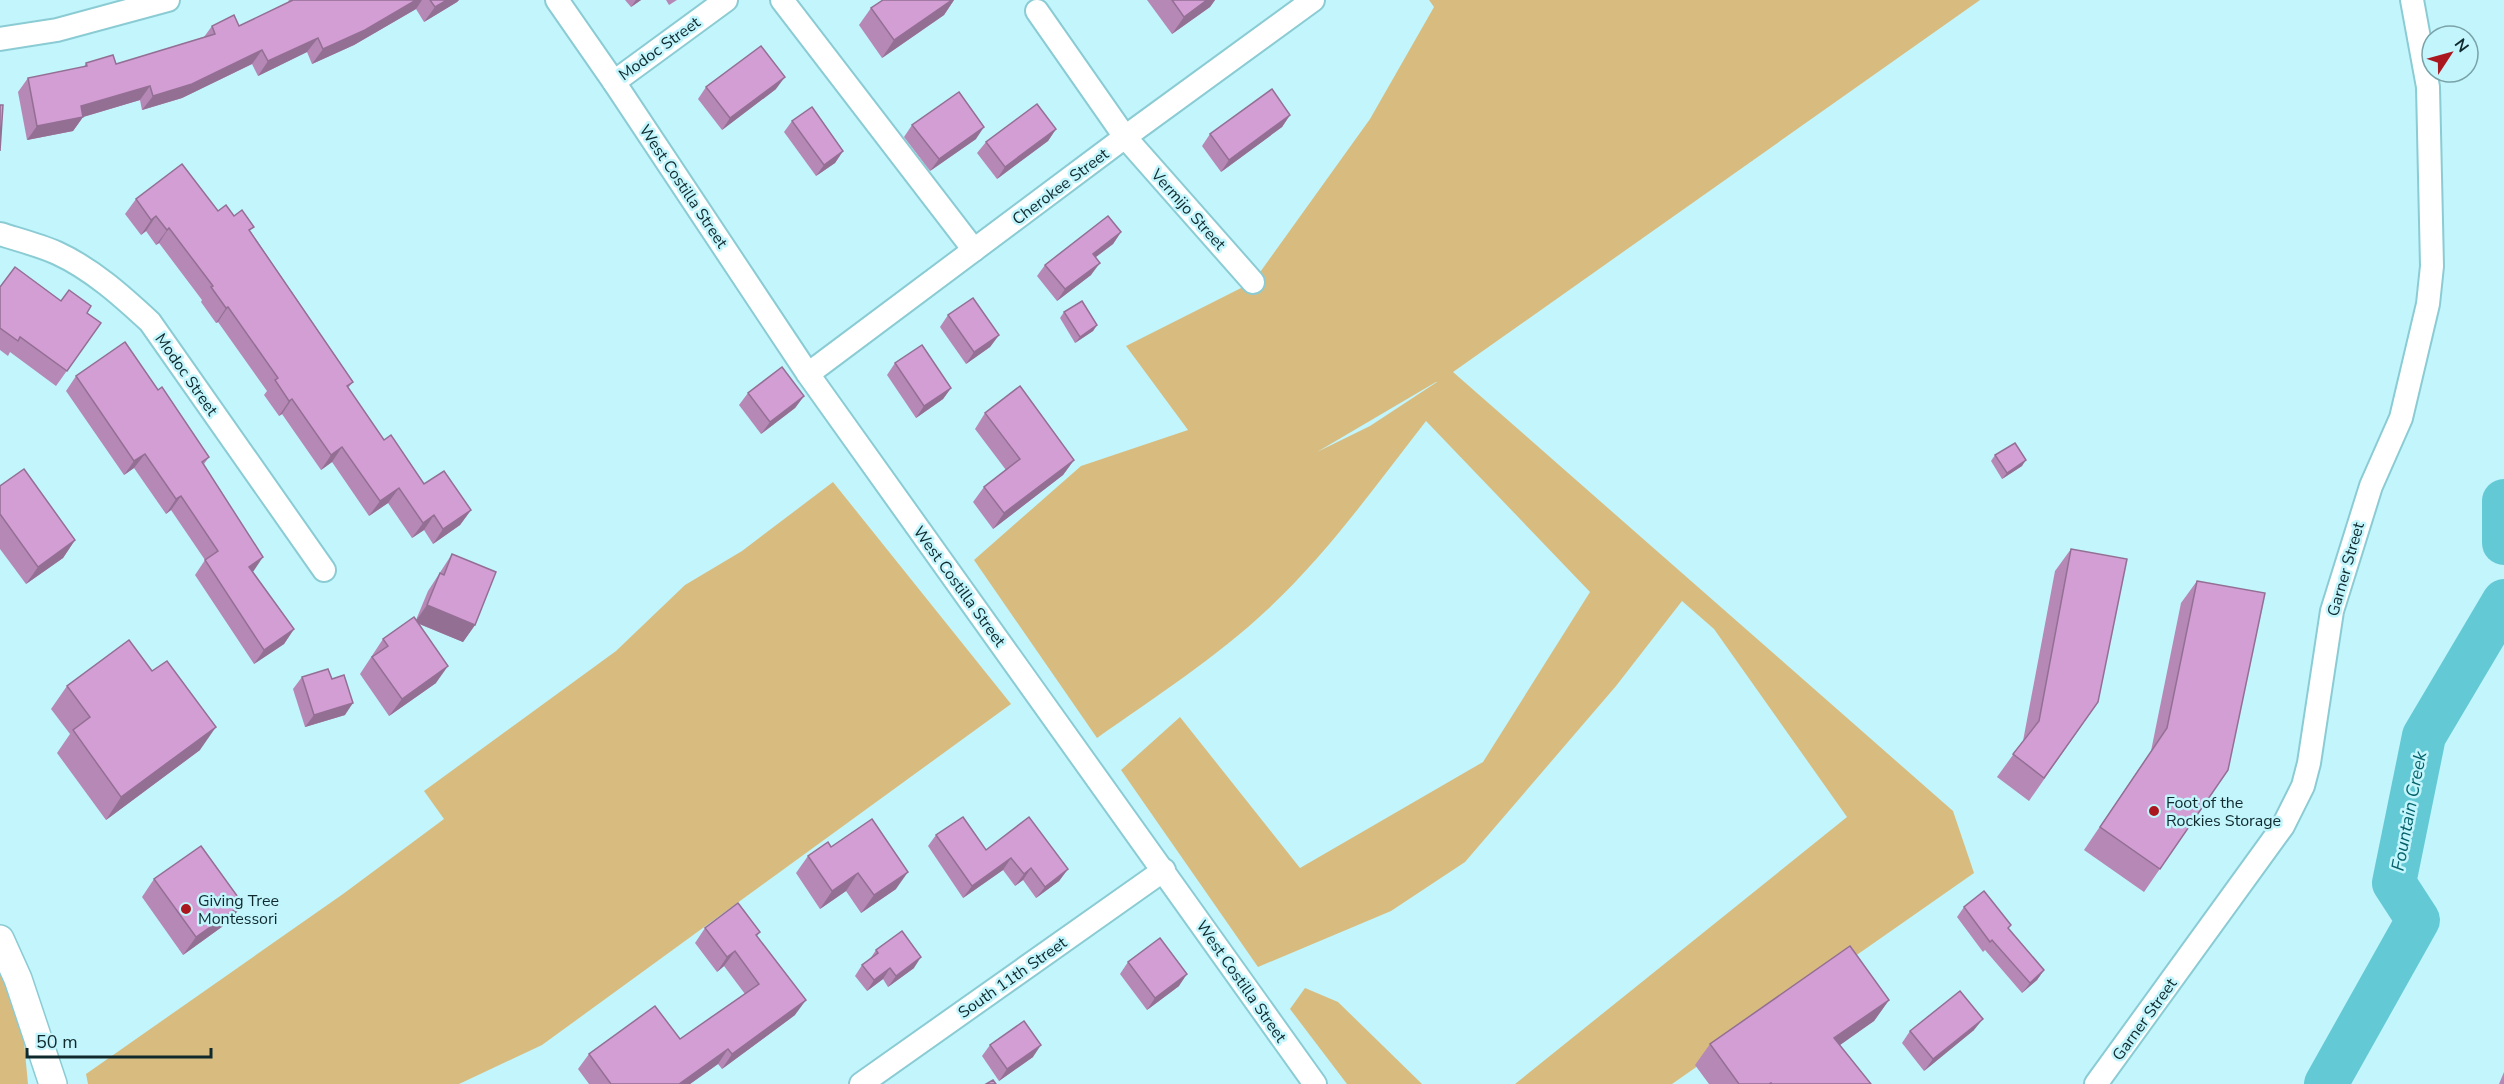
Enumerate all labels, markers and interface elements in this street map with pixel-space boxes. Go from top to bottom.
street label: Modoc Street [614,11,705,86]
north arrow [2420,24,2480,84]
text: N [2449,34,2474,57]
street label: West Costilla Street [634,121,733,253]
street label: Cherokee Street [1008,143,1114,230]
street label: Vermijo Street [1145,164,1231,255]
street label: Modoc Street [150,329,223,421]
street label: Garner Street [2322,519,2370,619]
street label: West Costilla Street [908,522,1011,652]
water label: Fountain Creek [2386,748,2433,873]
place label: Foot of the Rockies Storage [2166,792,2281,832]
marker: Foot of the Rockies Storage [2147,804,2161,818]
place label: Giving Tree Montessori [198,890,279,930]
marker: Giving Tree Montessori [179,902,193,916]
street label: West Costilla Street [1191,916,1292,1047]
street label: South 11th Street [954,932,1072,1024]
street label: Garner Street [2107,974,2182,1065]
scale bar [27,1021,212,1059]
text: 50 m [36,1030,78,1054]

